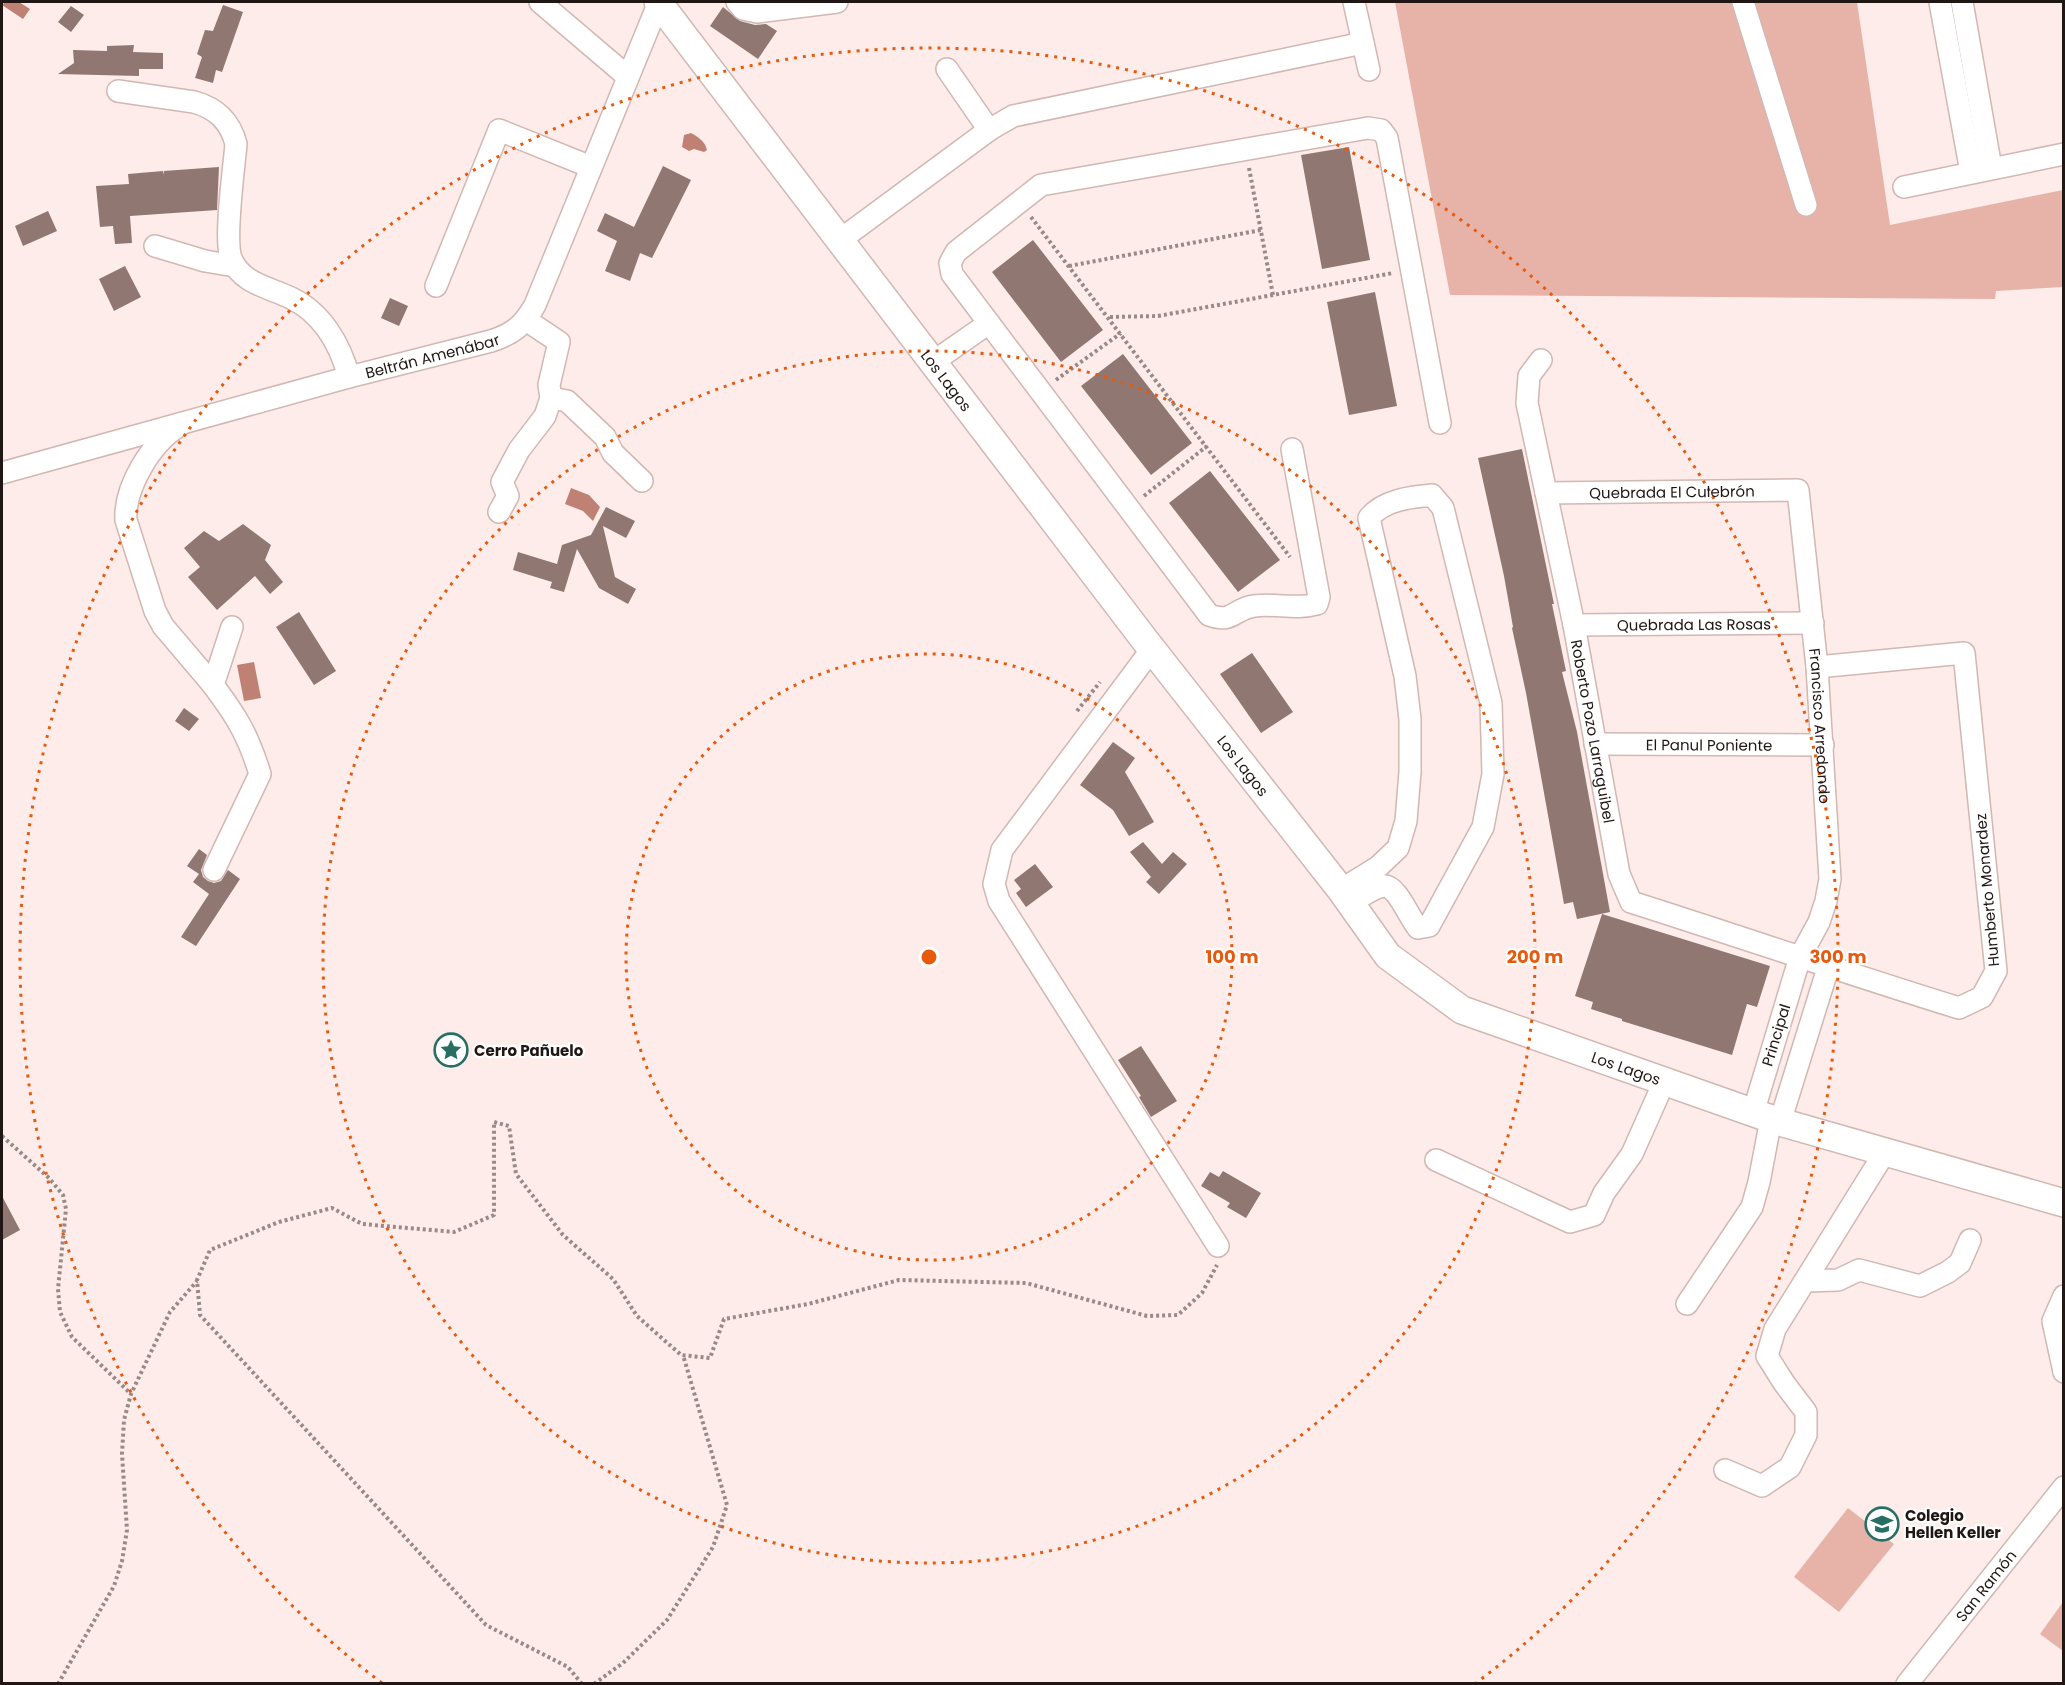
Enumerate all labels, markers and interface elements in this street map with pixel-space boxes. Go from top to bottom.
street label: Beltrán Amenábar [363,328,503,383]
street label: Los Lagos [916,345,977,416]
street label: Quebrada El Culebrón [1589,480,1755,503]
street label: Quebrada Las Rosas [1617,613,1771,635]
street label: Roberto Pozo Larraguibel [1566,638,1620,825]
street label: Francisco Arredondo [1805,647,1836,804]
street label: Los Lagos [1213,731,1274,800]
street label: El Panul Poniente [1646,734,1772,755]
street label: Humberto Monardez [1970,812,2004,967]
text: 100 m [1205,944,1259,969]
text: 200 m [1507,944,1563,969]
text: 300 m [1809,944,1867,969]
centre of rings [919,947,939,967]
street label: Principal [1757,1001,1795,1069]
place icon: Cerro Pañuelo [433,1032,469,1068]
place label: Cerro Pañuelo [474,1040,584,1061]
street label: Los Lagos [1589,1046,1664,1090]
place label: Colegio Hellen Keller [1905,1505,2001,1543]
school or university icon: Colegio Hellen Keller [1864,1506,1900,1542]
street label: San Ramón [1950,1545,2021,1626]

